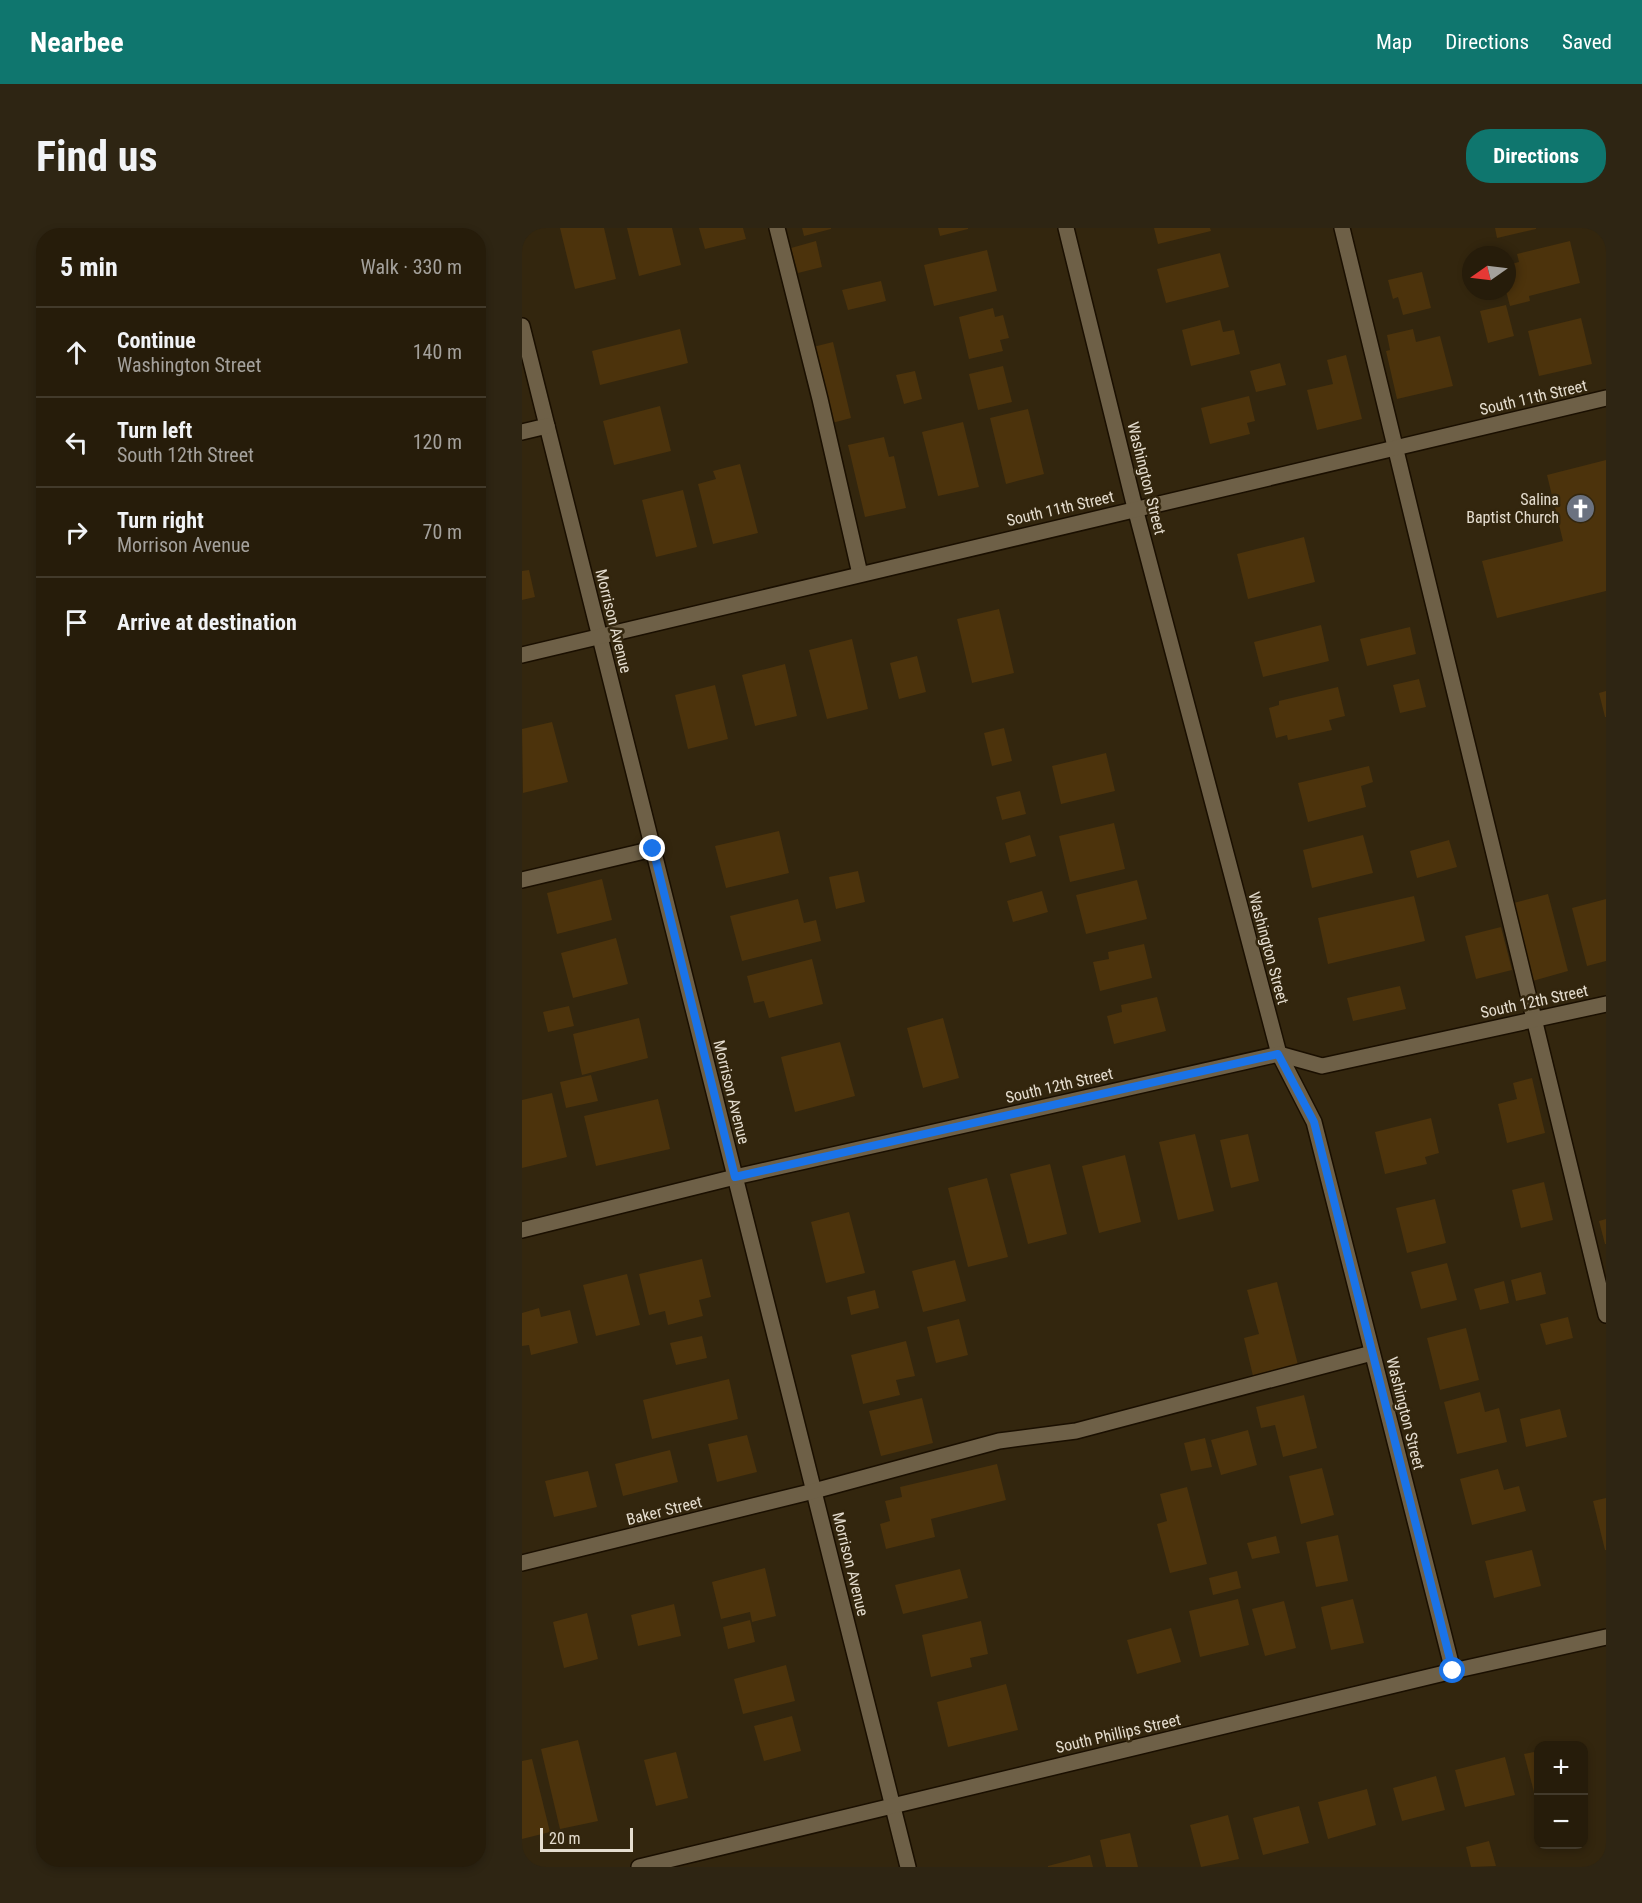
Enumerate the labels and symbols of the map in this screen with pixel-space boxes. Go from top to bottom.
north arrow [1462,246,1516,300]
street label: South 11th Street [1478,376,1589,419]
street label: Washington Street [1123,420,1170,537]
street label: South 11th Street [1005,487,1116,530]
place label: Salina Baptist Church [1466,490,1559,527]
church icon: Salina Baptist Church [1564,492,1596,524]
street label: Morrison Avenue [591,567,636,675]
route end [639,835,665,861]
street label: Washington Street [1244,890,1293,1007]
street label: South 12th Street [1479,981,1590,1022]
street label: Morrison Avenue [709,1038,754,1146]
street label: South 12th Street [1004,1064,1115,1107]
street label: Washington Street [1382,1355,1429,1472]
street label: Baker Street [624,1492,704,1529]
street label: Morrison Avenue [828,1510,873,1618]
route start [1439,1657,1465,1683]
street label: South Phillips Street [1054,1710,1183,1757]
scale bar [540,1825,633,1852]

